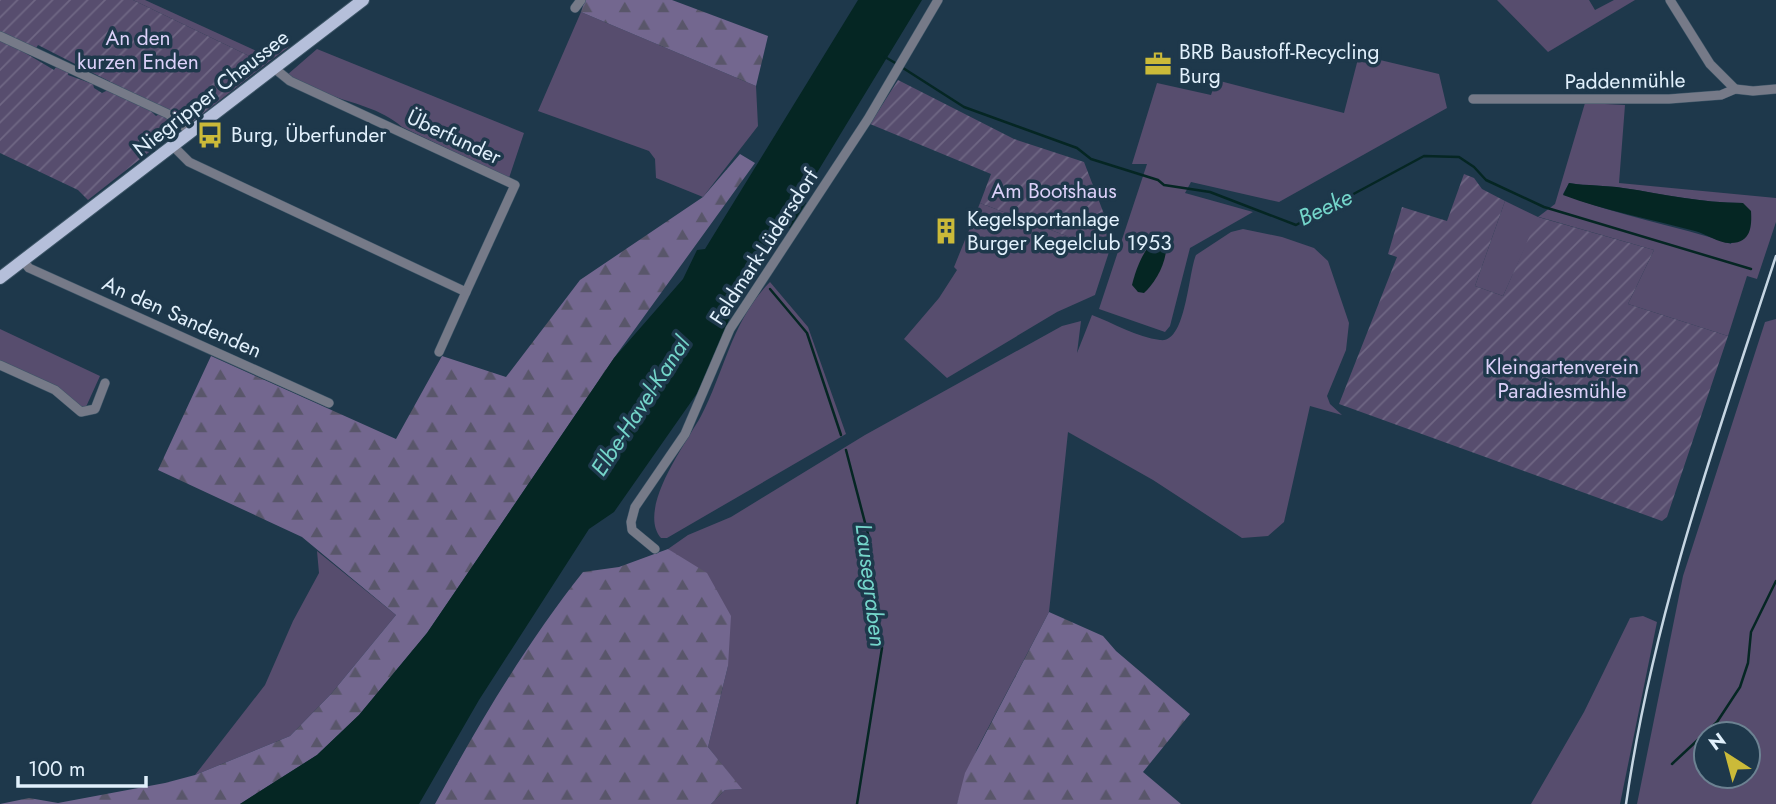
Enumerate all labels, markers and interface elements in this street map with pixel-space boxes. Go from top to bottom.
street label: Niegripper Chaussee [127,22,295,163]
park label: An den kurzen Enden [77,23,199,77]
place label: BRB Baustoff-Recycling Burg [1179,37,1380,91]
office icon: BRB Baustoff-Recycling Burg [1143,49,1173,79]
street label: Paddenmühle [1564,65,1686,97]
street label: Überfunder [402,102,507,172]
bus stop icon: Burg, Überfunder [195,120,225,150]
place label: Burg, Überfunder [231,120,387,150]
street label: Feldmark-Lüdersdorf [702,162,826,331]
park label: Am Bootshaus [991,176,1117,206]
water label: Beeke [1292,179,1358,234]
place label: Kegelsportanlage Burger Kegelclub 1953 [967,204,1172,258]
building icon: Kegelsportanlage Burger Kegelclub 1953 [931,216,961,246]
street label: An den Sandenden [98,268,266,366]
water label: Elbe-Havel-Kanal [582,329,698,483]
park label: Kleingartenverein Paradiesmühle [1485,352,1639,406]
water label: Lausegraben [847,521,895,649]
north arrow [1692,720,1762,790]
text: N [1703,726,1731,757]
scale bar [18,744,145,788]
text: 100 m [28,754,85,784]

